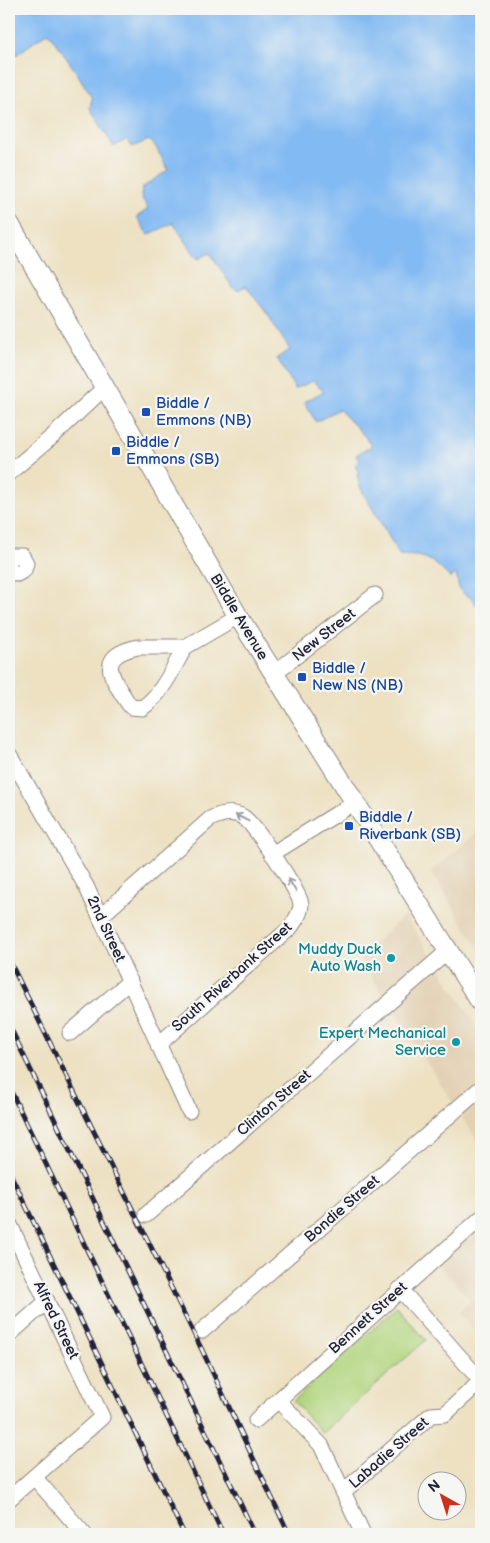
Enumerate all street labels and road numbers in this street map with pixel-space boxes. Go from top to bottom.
street label: Biddle Avenue [206,570,272,664]
street label: New Street [289,604,360,666]
street label: 2nd Street [82,893,130,965]
street label: South Riverbank Street [168,918,296,1036]
street label: Clinton Street [233,1065,315,1140]
street label: Bondie Street [301,1171,384,1247]
street label: Alfred Street [29,1278,83,1363]
street label: Bennett Street [325,1278,411,1358]
street label: Labadie Street [345,1413,433,1493]

